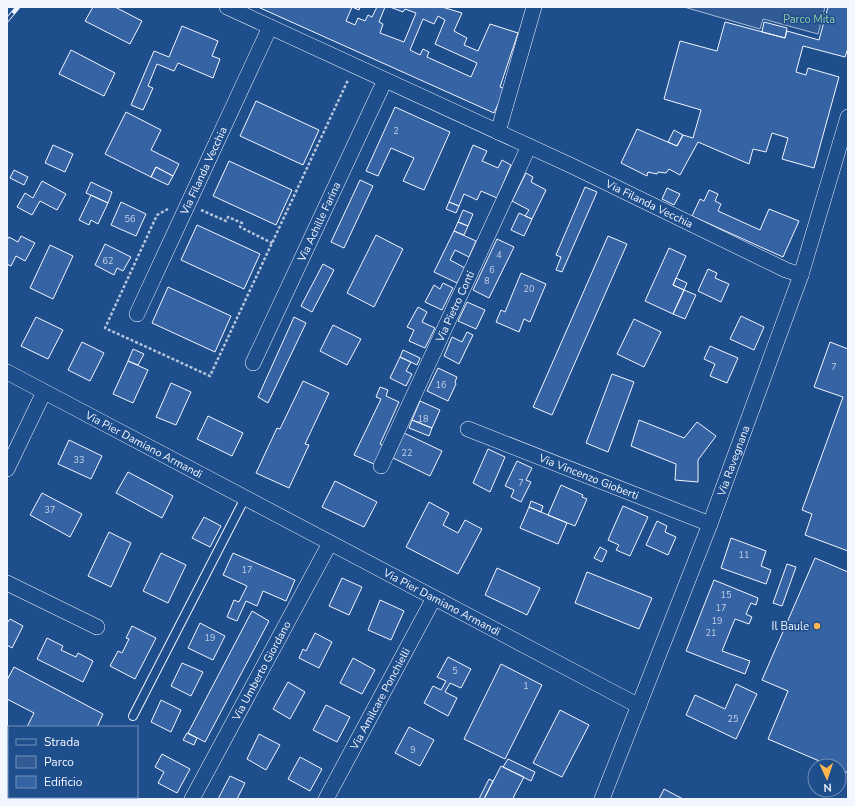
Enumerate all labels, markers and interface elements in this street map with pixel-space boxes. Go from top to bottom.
park label: Parco Mita [783,12,835,27]
street label: Via Filanda Vecchia [176,124,230,218]
house number: 2 [393,125,399,137]
street label: Via Filanda Vecchia [602,176,696,231]
street label: Via Achille Farina [294,179,344,265]
house number: 56 [125,213,135,225]
house number: 4 [496,249,502,261]
house number: 62 [103,255,113,267]
house number: 6 [489,264,495,276]
street label: Via Pietro Conti [432,268,478,345]
house number: 8 [484,275,490,287]
house number: 20 [524,283,534,295]
house number: 7 [831,361,837,373]
house number: 16 [436,379,446,391]
street label: Via Pier Damiano Armandi [82,407,205,482]
house number: 18 [418,413,428,425]
street label: Via Ravegnana [713,423,753,499]
house number: 22 [402,447,412,459]
street label: Via Vincenzo Gioberti [536,450,641,503]
house number: 33 [74,454,84,466]
house number: 7 [518,477,524,489]
house number: 37 [45,504,55,516]
house number: 11 [739,549,749,561]
house number: 17 [242,564,252,576]
street label: Via Pier Damiano Armandi [380,564,503,639]
house number: 15 [721,589,731,601]
house number: 17 [716,602,726,614]
house number: 19 [712,615,722,627]
street label: Via Umberto Giordano [228,618,294,724]
place label: Il Baule [772,619,809,634]
marker: Il Baule [812,621,822,631]
house number: 21 [706,627,716,639]
house number: 19 [205,632,215,644]
street label: Via Amilcare Ponchielli [346,645,413,753]
house number: 5 [452,665,458,677]
house number: 1 [523,680,529,692]
house number: 25 [728,713,738,725]
legend [8,726,138,798]
text: Strada [44,734,80,750]
house number: 9 [410,744,416,756]
text: Parco [44,754,74,770]
north arrow [807,758,847,798]
text: Edificio [44,774,83,790]
text: N [823,780,832,795]

